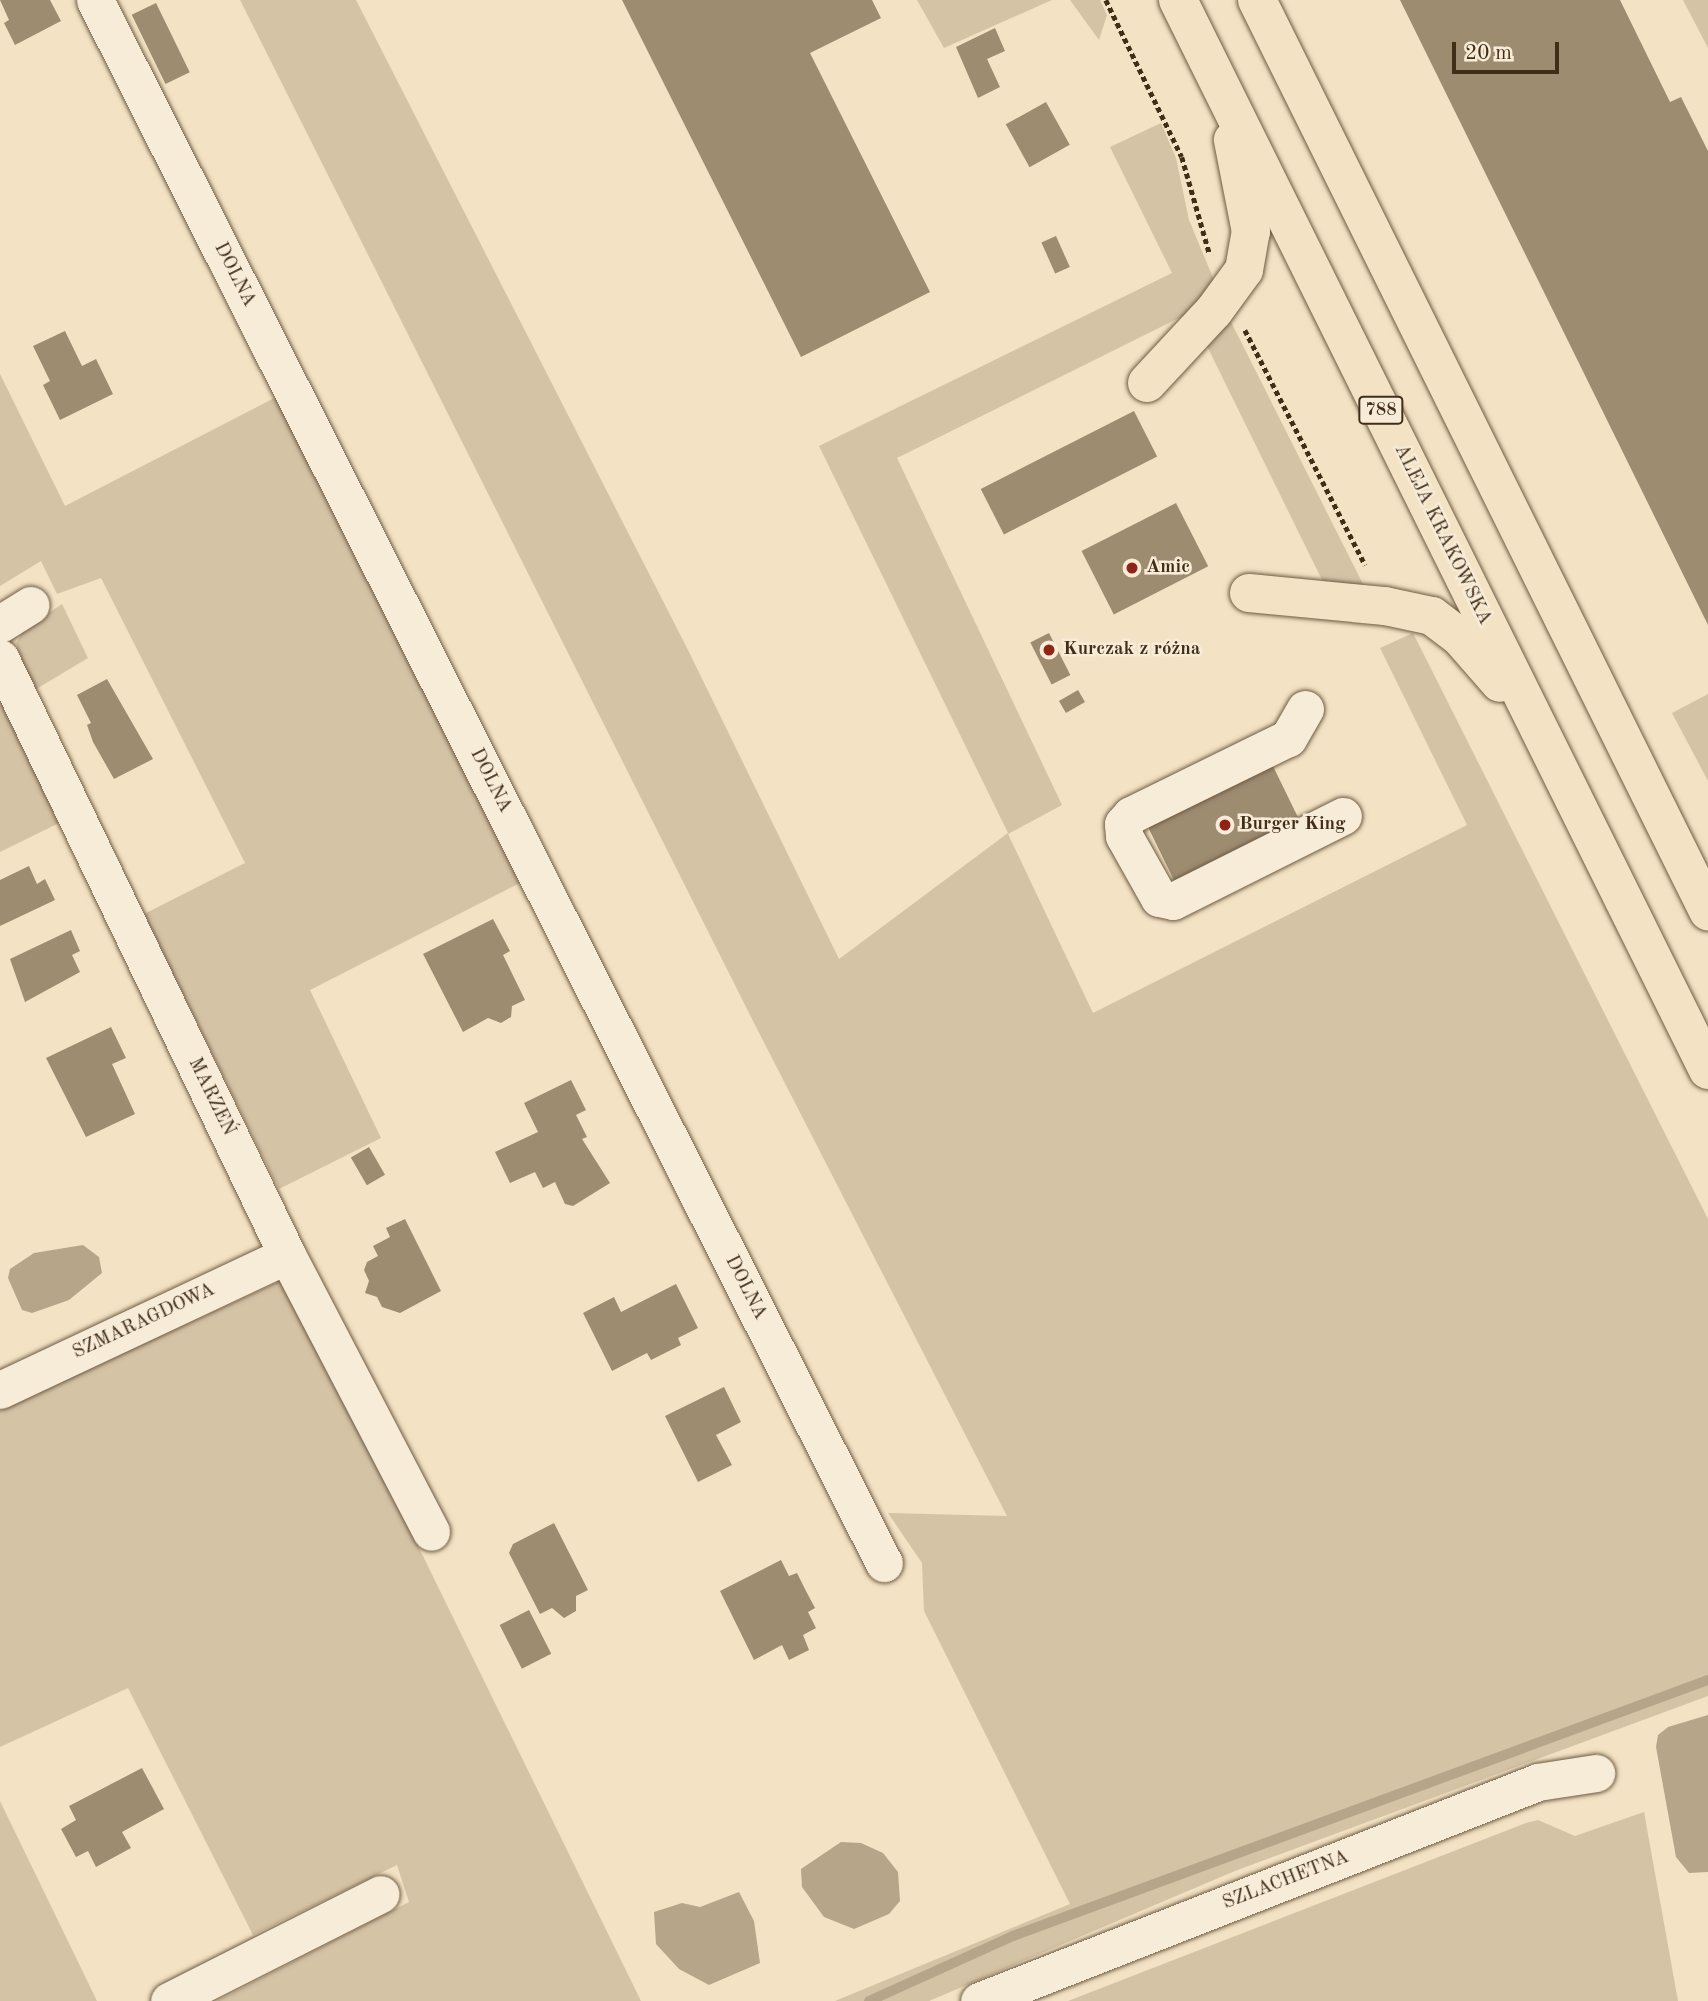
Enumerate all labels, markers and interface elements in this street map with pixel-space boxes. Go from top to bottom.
scale bar [1456,28,1563,72]
text: 20 m [1465,43,1512,64]
street label: DOLNA [208,239,260,311]
road number: 788 [1358,396,1404,424]
street label: ALEJA KRAKOWSKA [1388,441,1496,629]
place label: Amic [1146,557,1190,579]
marker: Amic [1124,560,1140,576]
place label: Kurczak z różna [1063,639,1200,661]
marker: Kurczak z różna [1041,642,1057,658]
street label: DOLNA [464,745,516,817]
place label: Burger King [1239,814,1346,836]
marker: Burger King [1217,817,1233,833]
street label: MARZEŃ [182,1054,240,1140]
street label: DOLNA [719,1252,771,1324]
street label: SZMARAGDOWA [69,1279,219,1365]
street label: SZLACHETNA [1220,1846,1352,1916]

